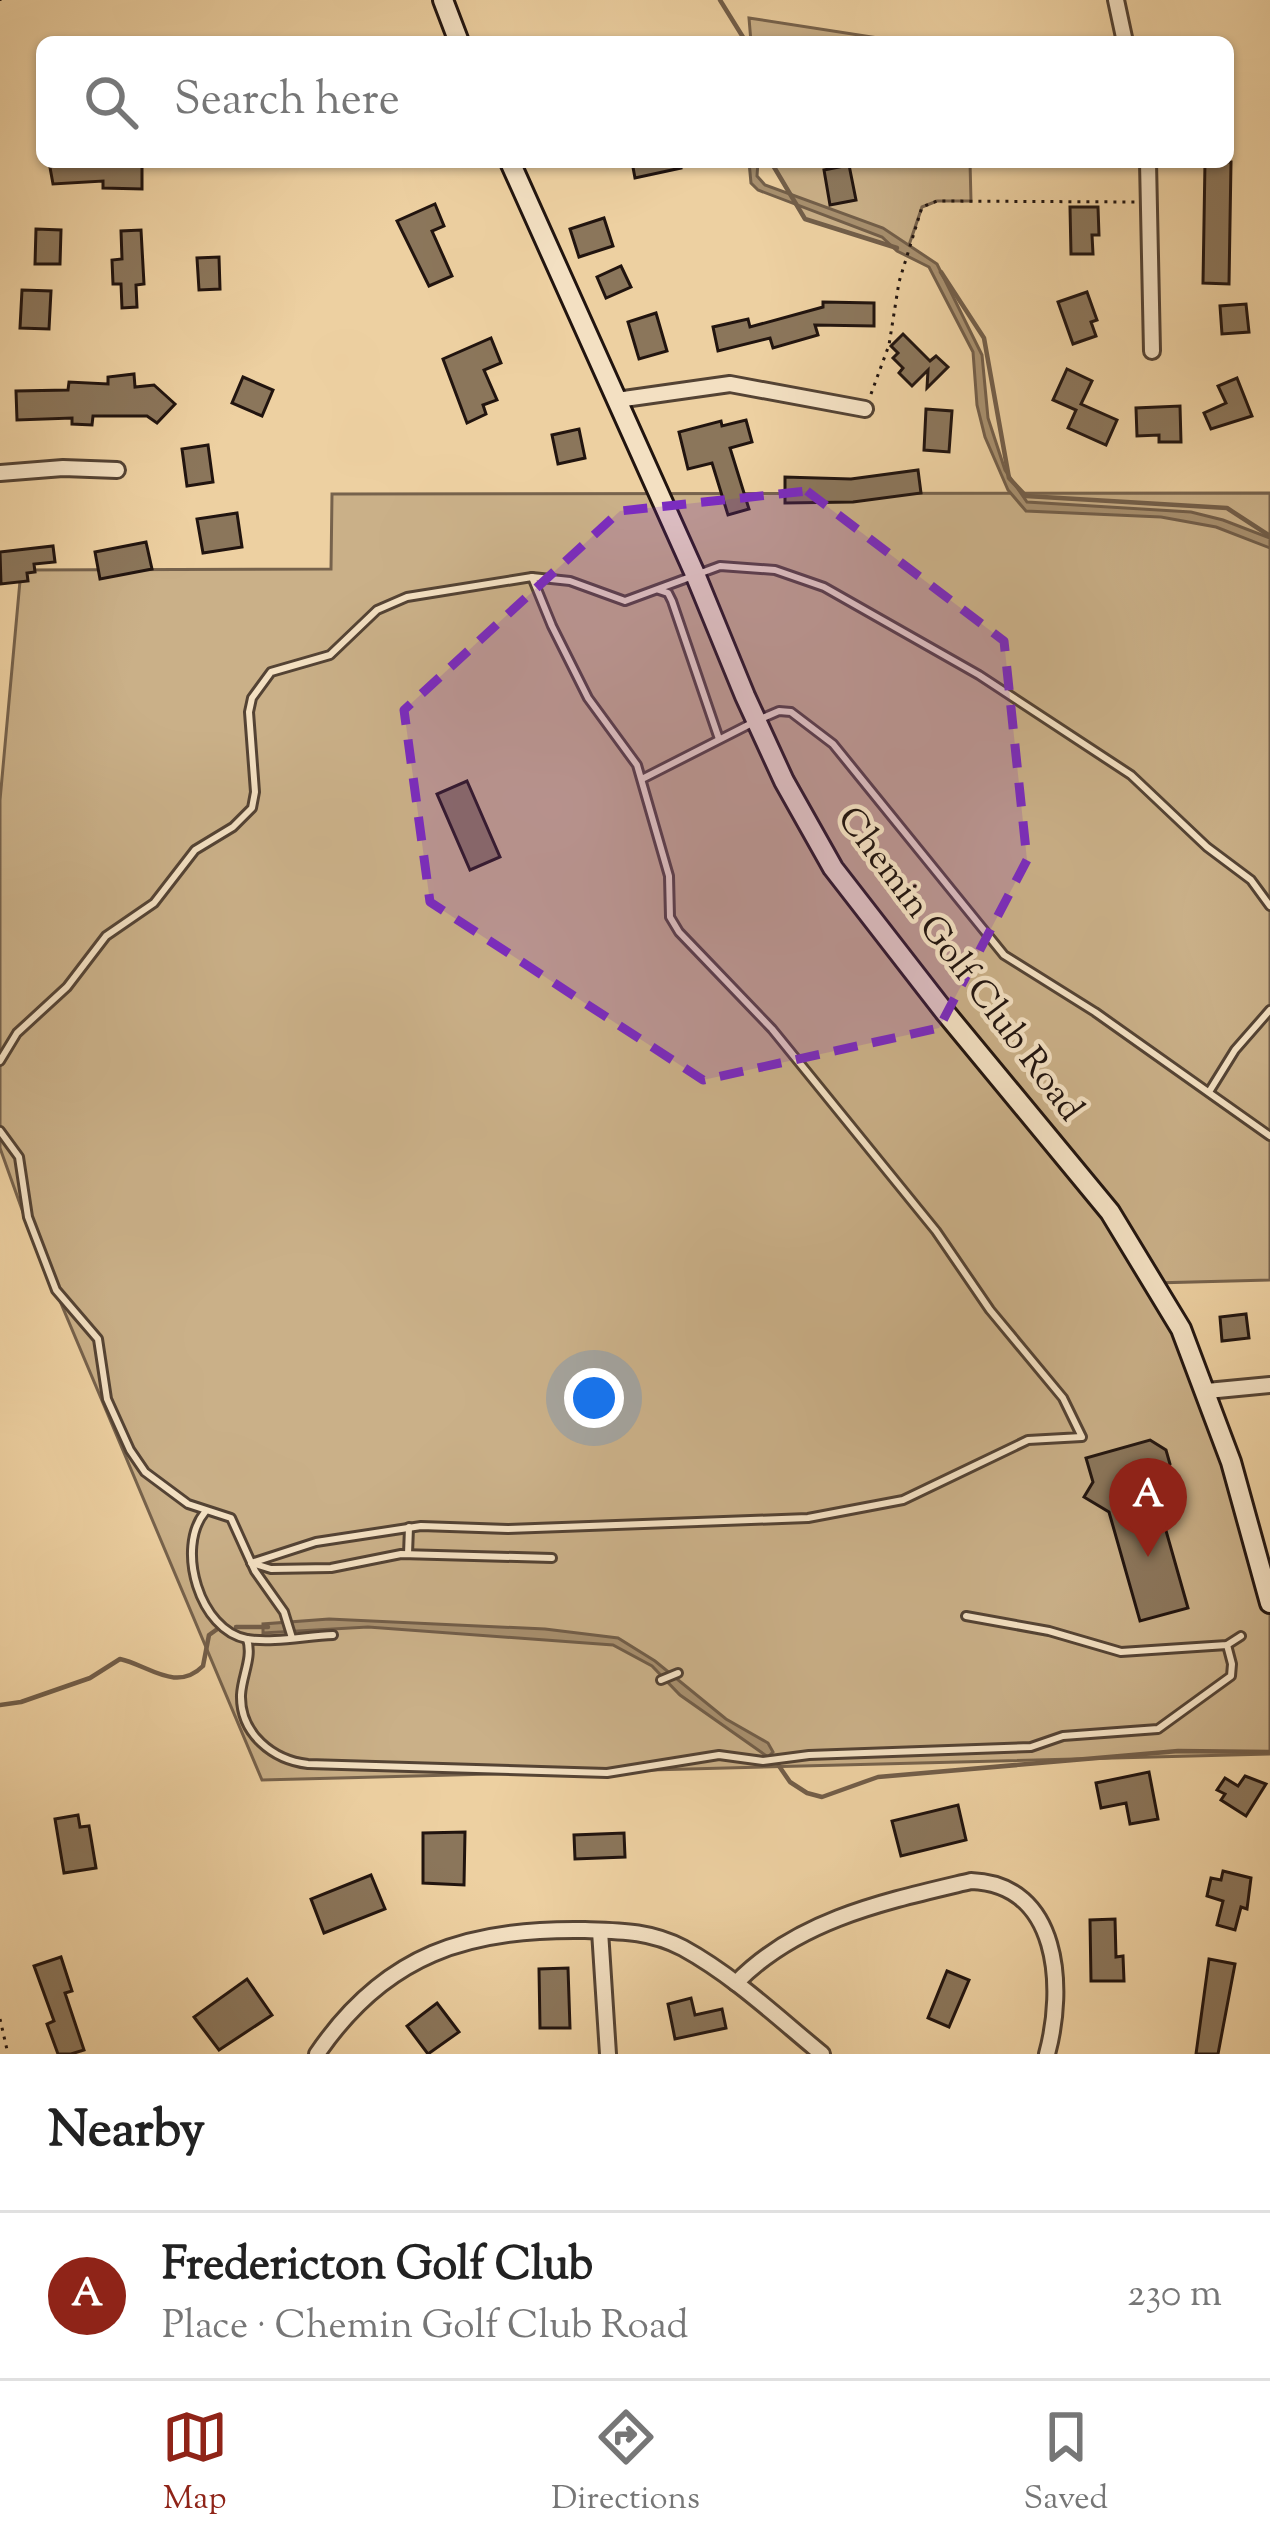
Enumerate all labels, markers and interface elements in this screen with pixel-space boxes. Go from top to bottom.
search box [36,36,1234,168]
icon: search [78,69,144,135]
text: Search here [174,70,400,135]
street label: Chemin Golf Club Road [823,797,1095,1133]
your location [564,1368,624,1428]
pin: A [1109,1458,1187,1557]
text: Nearby [48,2096,205,2169]
text: Fredericton Golf Club [162,2235,593,2300]
text: A [71,2268,103,2324]
text: 230 m [1127,2268,1222,2324]
text: Place · Chemin Golf Club Road [162,2300,688,2356]
tab: Map [162,2404,228,2524]
tab: Directions [551,2404,700,2524]
tab: Saved [1024,2404,1108,2524]

